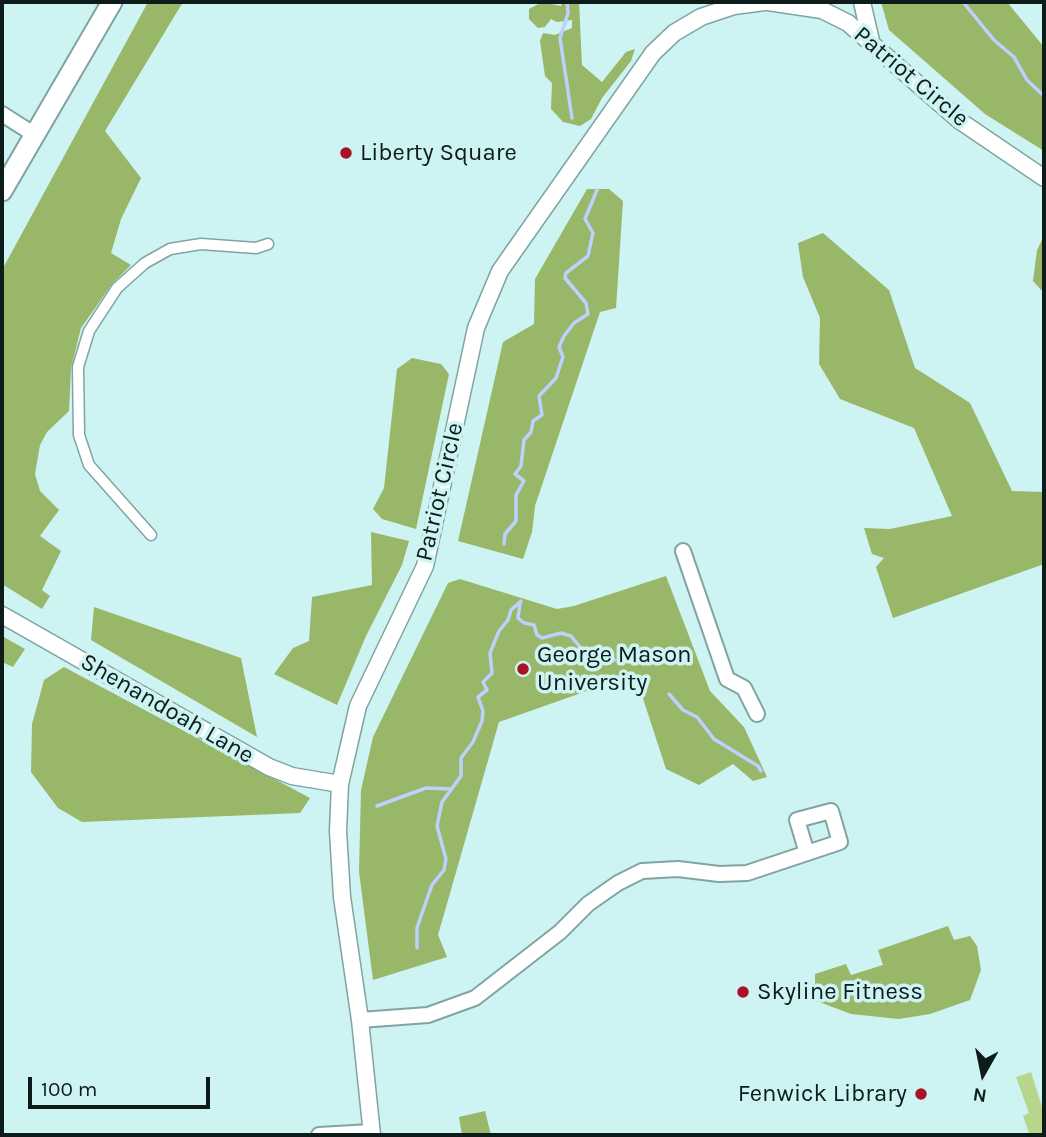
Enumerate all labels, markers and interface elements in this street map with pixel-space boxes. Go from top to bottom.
street label: Patriot Circle [848,21,974,133]
place label: Liberty Square [360,139,517,167]
marker: Liberty Square [338,145,354,161]
street label: Patriot Circle [410,420,470,564]
place label: George Mason University [537,641,692,697]
street label: Shenandoah Lane [75,648,259,770]
marker: George Mason University [515,661,531,677]
place label: Skyline Fitness [757,978,923,1006]
marker: Skyline Fitness [735,984,751,1000]
north arrow [948,1039,1018,1109]
scale bar [32,1064,214,1108]
text: 100 m [41,1077,98,1101]
place label: Fenwick Library [738,1080,907,1108]
text: N [971,1083,988,1107]
marker: Fenwick Library [913,1086,929,1102]

